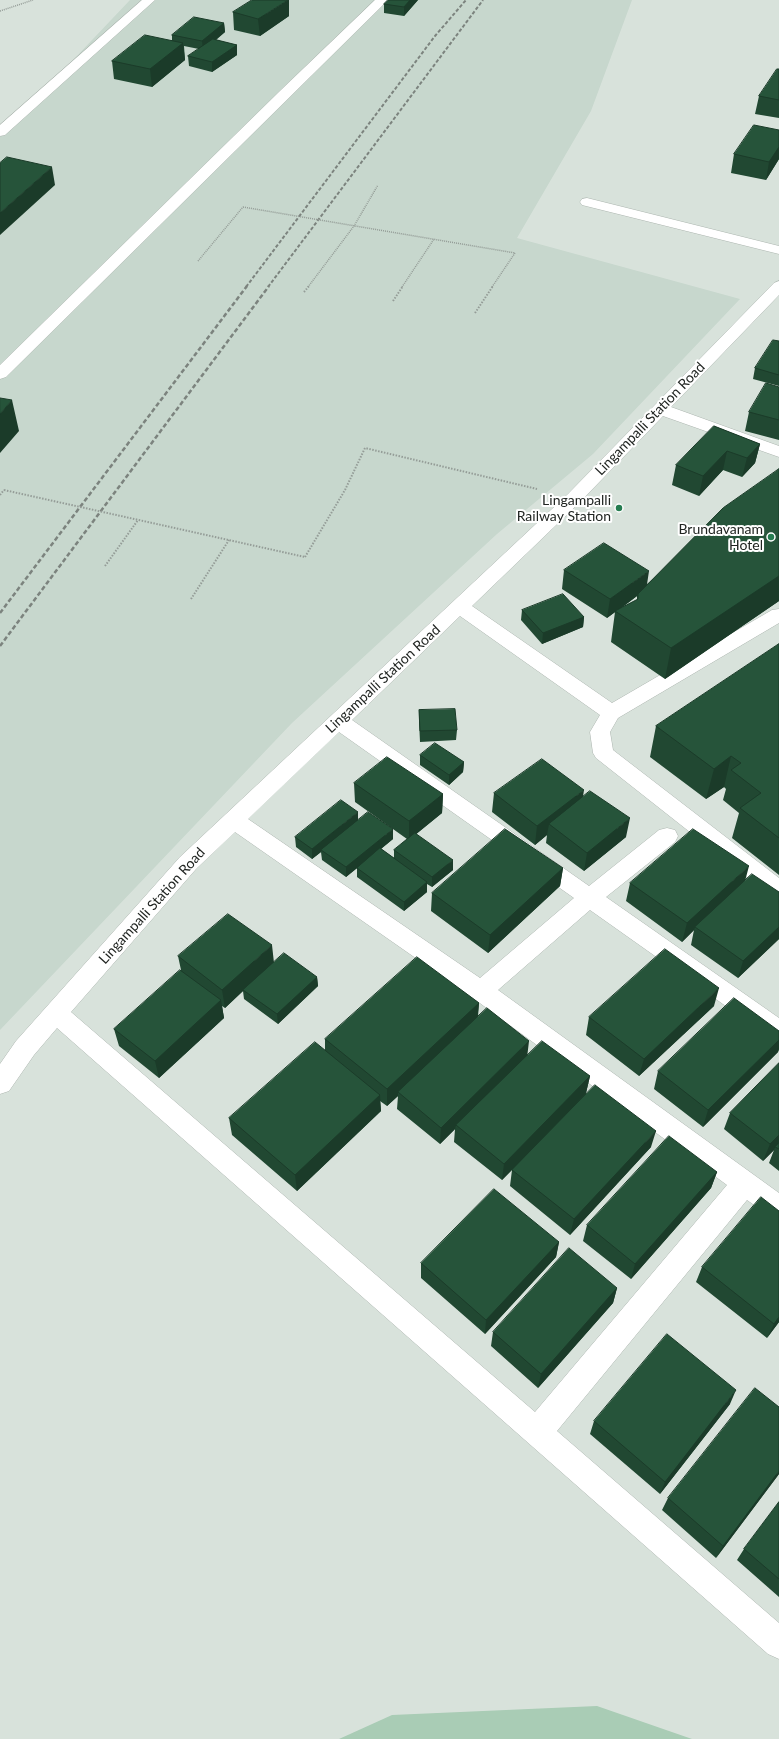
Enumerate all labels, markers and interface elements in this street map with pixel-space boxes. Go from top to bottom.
street label: Lingampalli Station Road [592,359,708,479]
place label: Lingampalli Railway Station [517,492,611,524]
marker: Lingampalli Railway Station [614,503,624,513]
place label: Brundavanam Hotel [678,521,763,554]
marker: Brundavanam Hotel [766,532,776,542]
street label: Lingampalli Station Road [322,621,444,737]
street label: Lingampalli Station Road [95,844,209,968]

